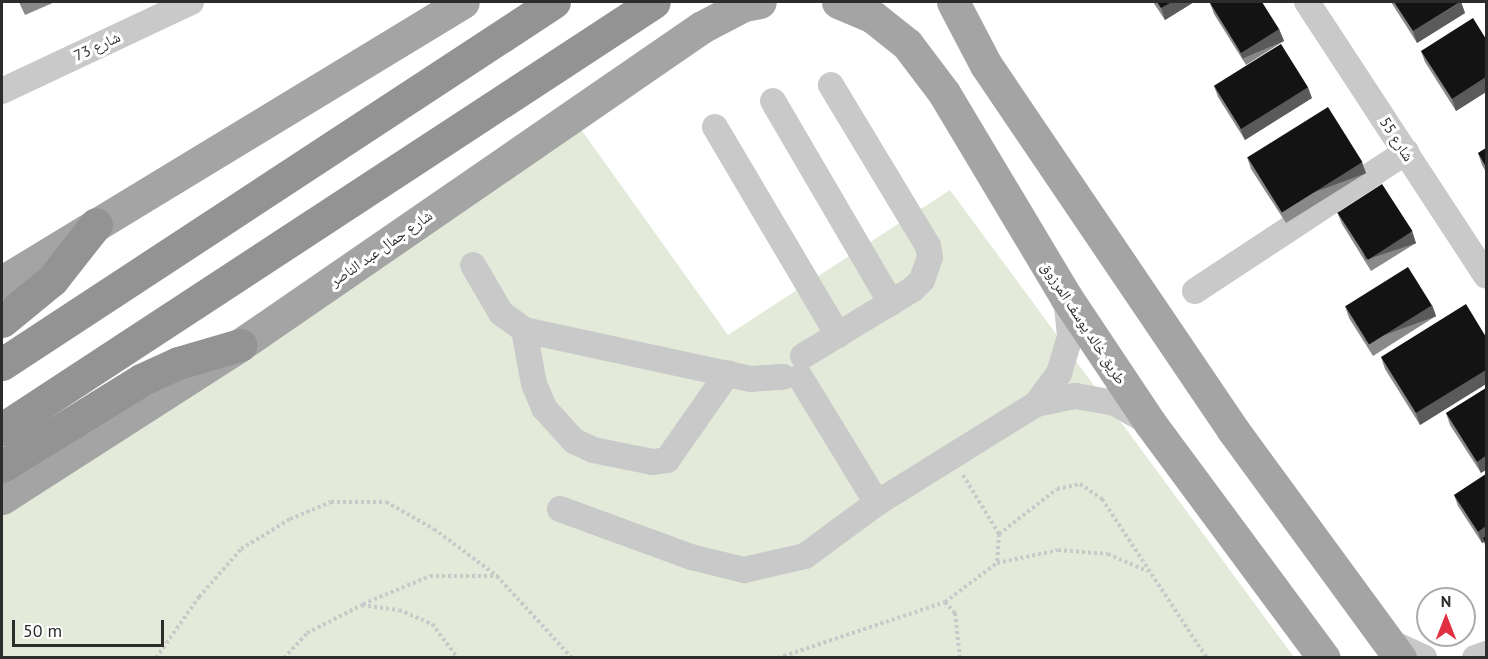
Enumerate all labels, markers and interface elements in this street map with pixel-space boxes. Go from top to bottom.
street label: شارع 73 [71,28,123,64]
street label: شارع 55 [1376,114,1418,164]
street label: شارع جمال عبد الناصر [326,206,436,290]
street label: طريق خالد يوسف المرزوق [1038,258,1130,388]
north arrow [1416,587,1476,647]
text: N [1441,591,1451,611]
scale bar [15,608,166,646]
text: 50 m [23,619,62,642]

